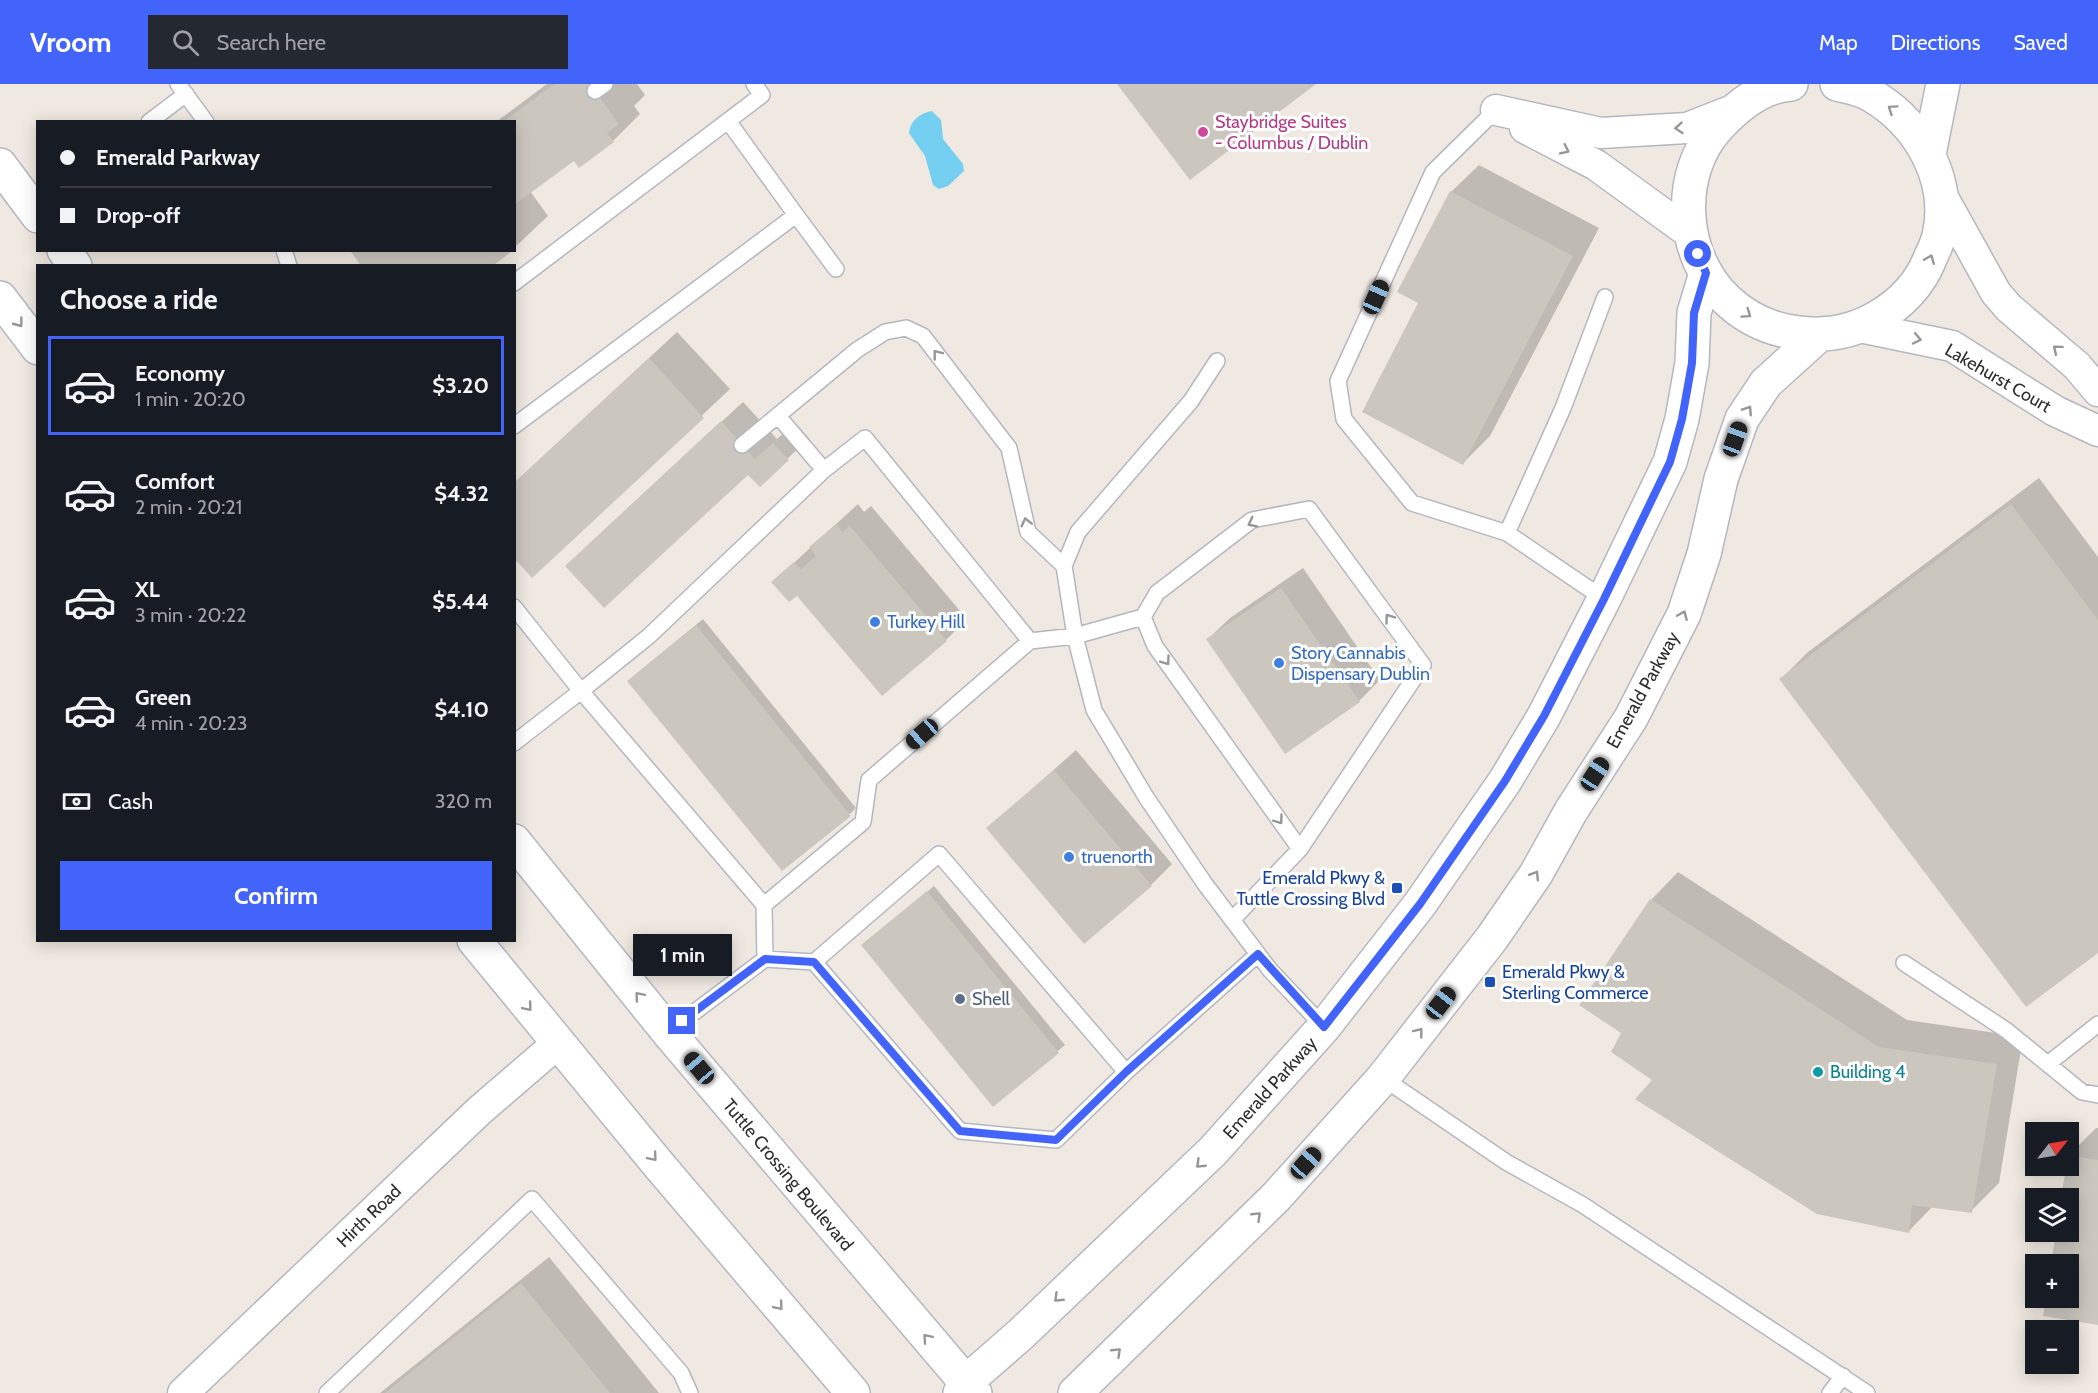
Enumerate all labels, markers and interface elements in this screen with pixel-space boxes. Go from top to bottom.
search box [148,15,568,69]
text: Vroom [30,25,112,59]
icon: search [169,26,202,59]
text: Search here [217,29,326,56]
text: Map [1819,30,1858,55]
text: Directions [1891,30,1980,55]
text: Saved [2013,30,2068,55]
one-way arrow [1887,105,1898,116]
place label: Staybridge Suites - Columbus / Dublin [1215,111,1368,154]
one-way arrow [1674,121,1683,134]
marker: Staybridge Suites - Columbus / Dublin [1196,125,1210,139]
one-way arrow [1559,143,1570,154]
text: Emerald Parkway [96,144,260,171]
text: Drop-off [96,202,180,229]
route start [1684,240,1711,267]
one-way arrow [1923,254,1935,265]
car [1360,277,1392,317]
text: Choose a ride [60,283,218,316]
one-way arrow [1740,307,1751,318]
one-way arrow [11,316,22,327]
one-way arrow [1912,332,1922,345]
street label: Lakehurst Court [1941,339,2055,417]
one-way arrow [2053,345,2064,356]
one-way arrow [933,350,944,361]
icon: car [63,359,117,413]
text: Economy [135,360,225,387]
text: $3.20 [432,372,489,399]
text: 1 min · 20:20 [135,387,246,411]
one-way arrow [1741,406,1753,416]
car [1720,419,1750,459]
icon: car [63,467,117,521]
text: Comfort [135,468,214,495]
text: $4.32 [434,480,489,507]
text: 2 min · 20:21 [135,495,242,519]
one-way arrow [1247,516,1258,528]
one-way arrow [1021,518,1034,528]
icon: car [63,575,117,629]
text: XL [135,576,160,603]
text: $5.44 [432,588,489,615]
text: 3 min · 20:22 [135,603,247,627]
one-way arrow [1676,610,1688,621]
place label: Turkey Hill [887,611,966,633]
one-way arrow [1385,614,1396,625]
marker: Turkey Hill [868,615,882,629]
street label: Emerald Parkway [1602,628,1684,752]
place label: Story Cannabis Dispensary Dublin [1291,642,1430,685]
one-way arrow [1158,654,1169,665]
marker: Story Cannabis Dispensary Dublin [1272,656,1286,670]
icon: car [63,683,117,737]
text: Green [135,684,191,711]
text: $4.10 [434,696,489,723]
text: 4 min · 20:23 [135,711,248,735]
car [903,715,941,753]
car [1578,754,1612,794]
icon: cash [60,785,93,818]
text: Cash [108,788,153,815]
text: 320 m [435,789,492,813]
one-way arrow [1272,813,1283,824]
place label: truenorth [1081,846,1153,868]
marker: truenorth [1062,850,1076,864]
button: Confirm [60,861,492,930]
place label: Emerald Pkwy & Tuttle Crossing Blvd [1236,867,1385,910]
one-way arrow [1528,871,1539,882]
marker: Emerald Pkwy & Tuttle Crossing Blvd [1390,881,1404,895]
callout: 1 min [632,934,732,976]
text: 1 min [660,943,705,967]
place label: Emerald Pkwy & Sterling Commerce [1502,961,1649,1004]
marker: Emerald Pkwy & Sterling Commerce [1483,975,1497,989]
car [1423,983,1459,1023]
place label: Shell [972,988,1011,1010]
one-way arrow [635,992,646,1003]
marker: Shell [953,992,967,1006]
one-way arrow [521,1000,532,1011]
route end [668,1007,695,1034]
one-way arrow [1411,1027,1422,1038]
street label: Emerald Parkway [1218,1032,1322,1144]
car [681,1048,717,1088]
place label: Building 4 [1830,1061,1905,1083]
marker: Building 4 [1811,1065,1825,1079]
street label: Tuttle Crossing Boulevard [718,1095,858,1255]
north arrow [2025,1122,2079,1176]
map controls [2025,1122,2079,1374]
car [1287,1144,1325,1182]
one-way arrow [645,1150,656,1161]
one-way arrow [1196,1156,1207,1167]
street label: Hirth Road [332,1180,406,1252]
button: layers [2025,1188,2079,1242]
one-way arrow [1250,1212,1260,1223]
button: + [2025,1254,2079,1308]
one-way arrow [1055,1291,1066,1302]
one-way arrow [771,1299,782,1310]
button: − [2025,1320,2079,1374]
one-way arrow [923,1334,934,1345]
one-way arrow [1110,1349,1121,1360]

